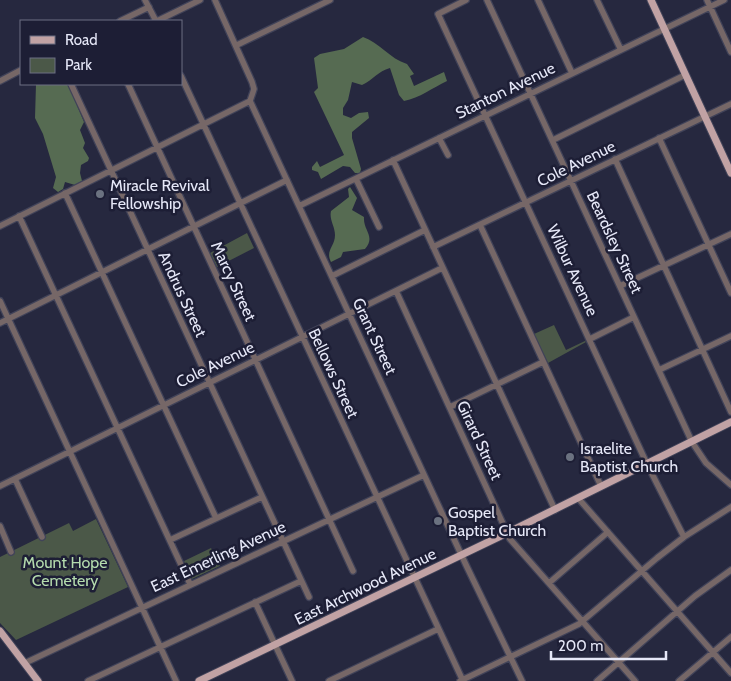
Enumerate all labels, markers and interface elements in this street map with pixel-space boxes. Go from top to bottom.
legend [20,20,182,85]
text: Road [65,31,98,49]
text: Park [65,56,92,74]
street label: Stanton Avenue [452,58,558,123]
street label: Cole Avenue [534,136,618,191]
place label: Miracle Revival Fellowship [110,176,210,213]
marker: Miracle Revival Fellowship [94,188,106,200]
street label: Beardsley Street [583,188,647,297]
street label: Wilbur Avenue [543,221,602,319]
street label: Marcy Street [207,238,260,325]
street label: Andrus Street [154,248,211,341]
street label: Grant Street [349,295,401,378]
street label: Bellows Street [304,325,363,422]
street label: Cole Avenue [173,337,257,392]
street label: Girard Street [453,398,506,483]
place label: Israelite Baptist Church [580,439,678,476]
marker: Israelite Baptist Church [564,451,576,463]
place label: Gospel Baptist Church [448,503,546,540]
marker: Gospel Baptist Church [432,515,444,527]
street label: East Emerling Avenue [148,517,289,596]
street label: East Archwood Avenue [291,544,439,629]
park label: Mount Hope Cemetery [23,553,107,590]
scale bar [551,628,666,660]
text: 200 m [558,637,603,655]

